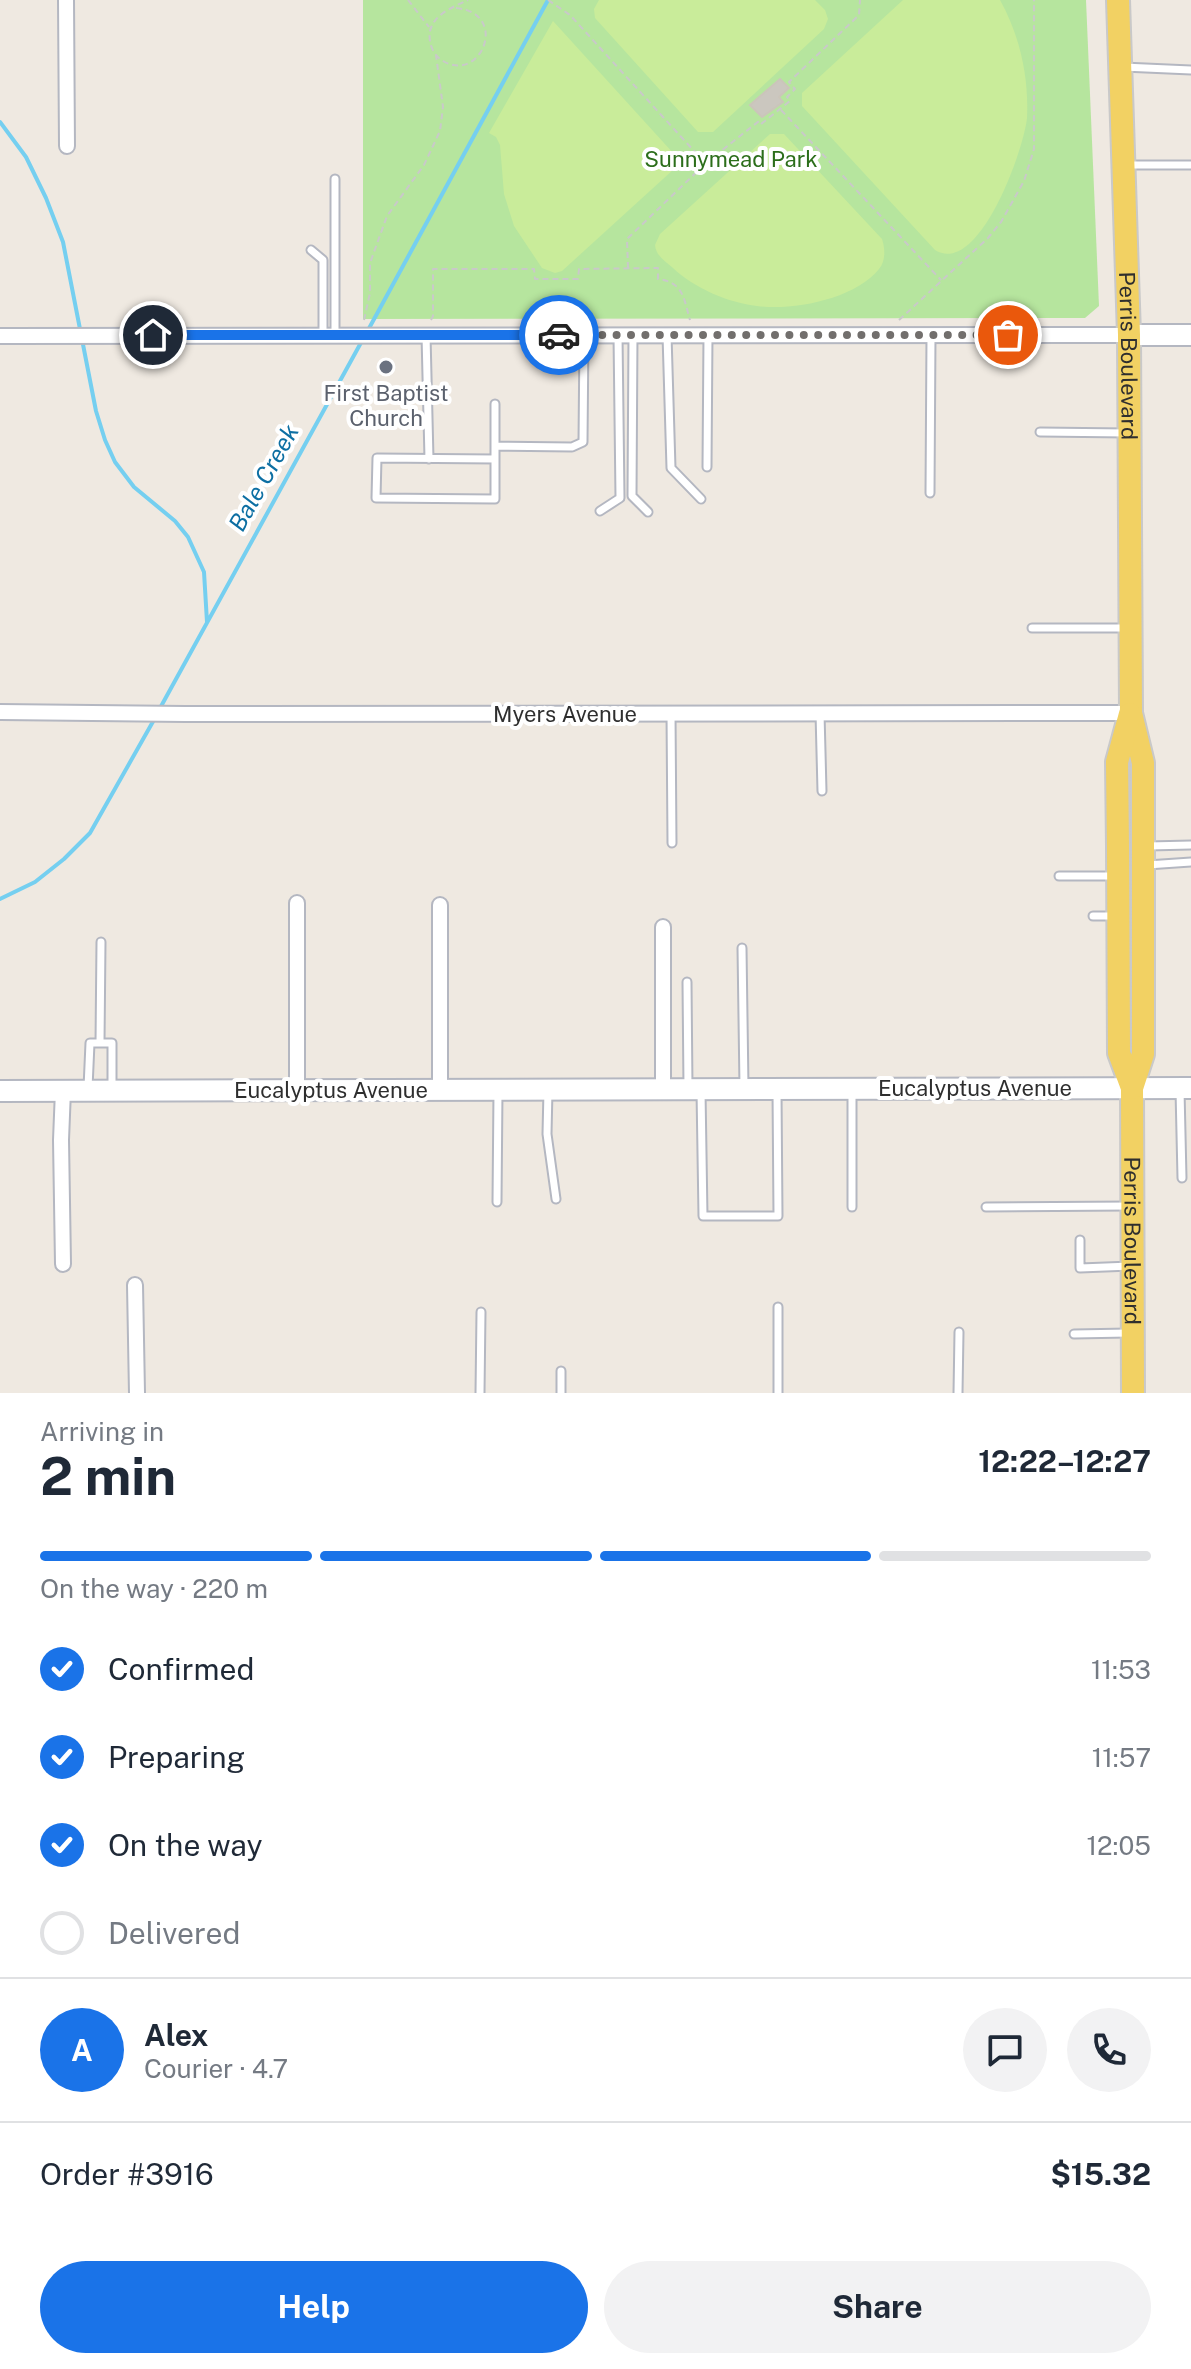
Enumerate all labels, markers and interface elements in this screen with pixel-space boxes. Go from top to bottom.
park label: Sunnymead Park [644,146,818,172]
street label: Perris Boulevard [1114,271,1143,440]
courier [519,295,599,375]
pin [119,301,187,369]
pin [974,301,1042,369]
icon: home [131,313,175,357]
icon: car [537,313,581,357]
icon: bag [986,313,1030,357]
marker: First Baptist Church [377,358,395,376]
place label: First Baptist Church [324,380,448,431]
water label: Bale Creek [222,419,304,536]
street label: Myers Avenue [493,701,637,727]
street label: Eucalyptus Avenue [878,1075,1072,1101]
street label: Eucalyptus Avenue [234,1077,428,1103]
street label: Perris Boulevard [1119,1156,1146,1325]
text: Arriving in [40,1416,164,1447]
text: 12:22–12:27 [978,1443,1151,1479]
text: 2 min [40,1446,176,1507]
text: On the way · 220 m [40,1573,268,1604]
icon: check [40,1647,84,1691]
text: Confirmed [108,1651,254,1687]
text: 11:53 [1091,1654,1151,1685]
icon: check [40,1735,84,1779]
text: Preparing [108,1739,245,1775]
text: 11:57 [1092,1742,1151,1773]
icon: check [40,1823,84,1867]
text: On the way [108,1827,262,1863]
text: 12:05 [1086,1830,1151,1861]
text: Delivered [108,1915,240,1951]
button: chat [963,2008,1047,2092]
button: phone [1067,2008,1151,2092]
text: Alex [144,2017,208,2053]
text: A [71,2032,93,2068]
text: Courier · 4.7 [144,2053,288,2084]
text: Order #3916 [40,2156,214,2192]
text: $15.32 [1050,2156,1151,2192]
button: Help [40,2261,588,2353]
button: Share [604,2261,1151,2353]

